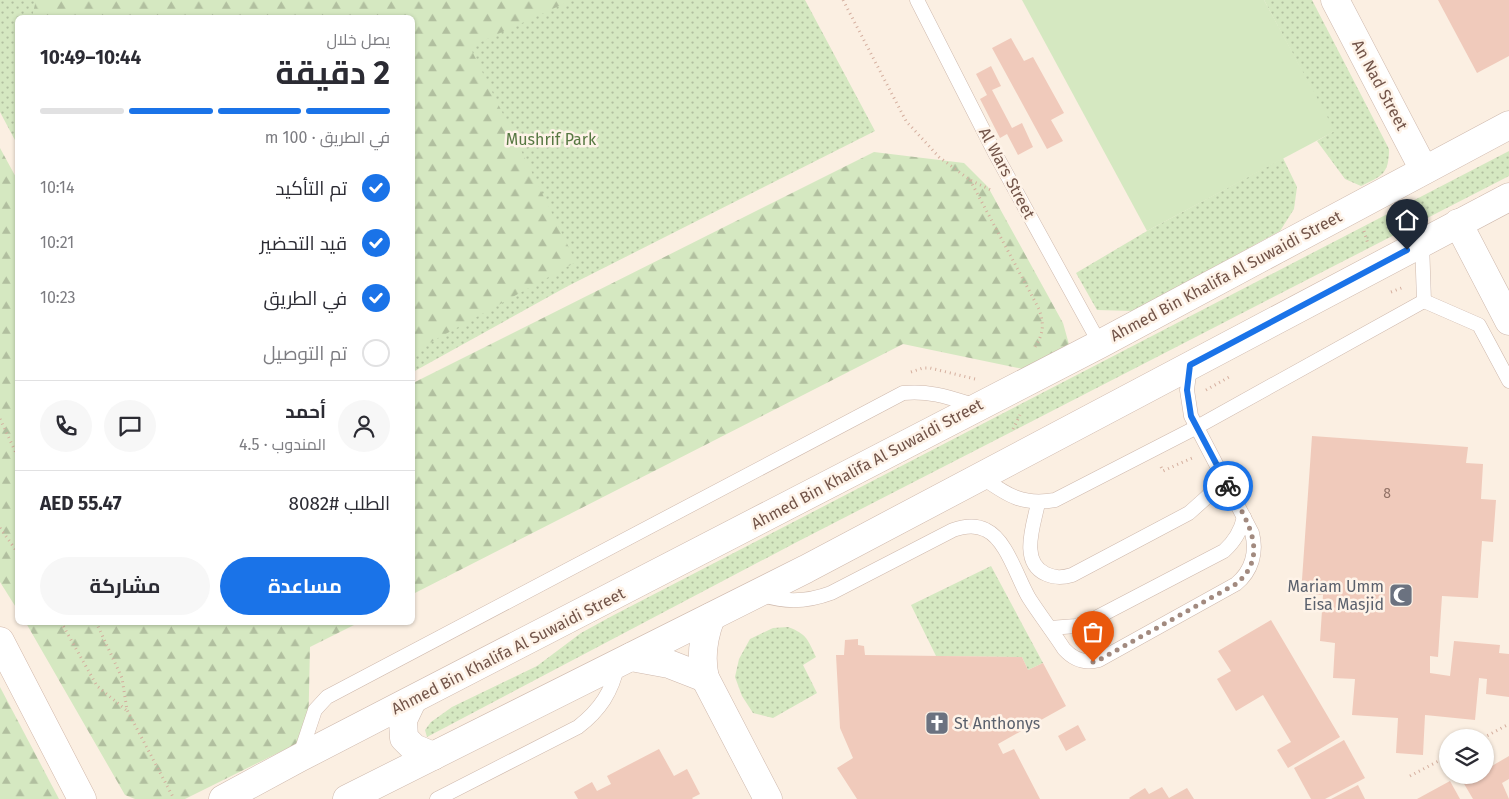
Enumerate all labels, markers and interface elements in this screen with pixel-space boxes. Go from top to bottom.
text: يصل خلال [326,30,390,49]
street label: An Nad Street [1348,37,1412,134]
text: 10:44–10:49 [40,46,141,69]
text: 2 دقيقة [275,54,390,92]
street label: Al Wars Street [975,124,1039,222]
text: في الطريق · 100 m [265,128,390,147]
park label: Mushrif Park [506,130,597,149]
icon: check [362,174,390,202]
text: تم التأكيد [275,177,347,200]
text: 10:14 [40,178,75,197]
pin [1386,199,1428,250]
icon: home [1393,206,1421,234]
street label: Ahmed Bin Khalifa Al Suwaidi Street [1107,207,1345,345]
icon: check [362,229,390,257]
text: قيد التحضير [260,232,347,255]
text: 10:21 [40,233,74,252]
icon: check [362,284,390,312]
text: في الطريق [264,287,347,310]
text: 10:23 [40,288,76,307]
text: تم التوصيل [263,342,347,365]
street label: Ahmed Bin Khalifa Al Suwaidi Street [748,395,986,533]
button: phone [40,400,92,452]
button: chat [104,400,156,452]
text: أحمد [285,400,326,423]
button: person [338,400,390,452]
text: المندوب · 4.5 [239,435,326,454]
courier [1203,461,1253,511]
icon: bike [1214,472,1242,500]
house number: 8 [1383,485,1391,502]
text: AED 55.47 [40,492,122,515]
text: الطلب #8082 [288,492,390,515]
button: مشاركة [40,557,210,615]
button: مساعدة [220,557,390,615]
place label: Mariam Umm Eisa Masjid [1287,577,1384,614]
mosque icon: Mariam Umm Eisa Masjid [1388,582,1414,608]
street label: Ahmed Bin Khalifa Al Suwaidi Street [388,584,628,718]
pin [1072,611,1114,662]
icon: bag [1079,618,1107,646]
church icon: St Anthonys [924,710,950,736]
place label: St Anthonys [954,714,1040,733]
map controls [1439,729,1494,784]
button: layers [1439,729,1494,784]

